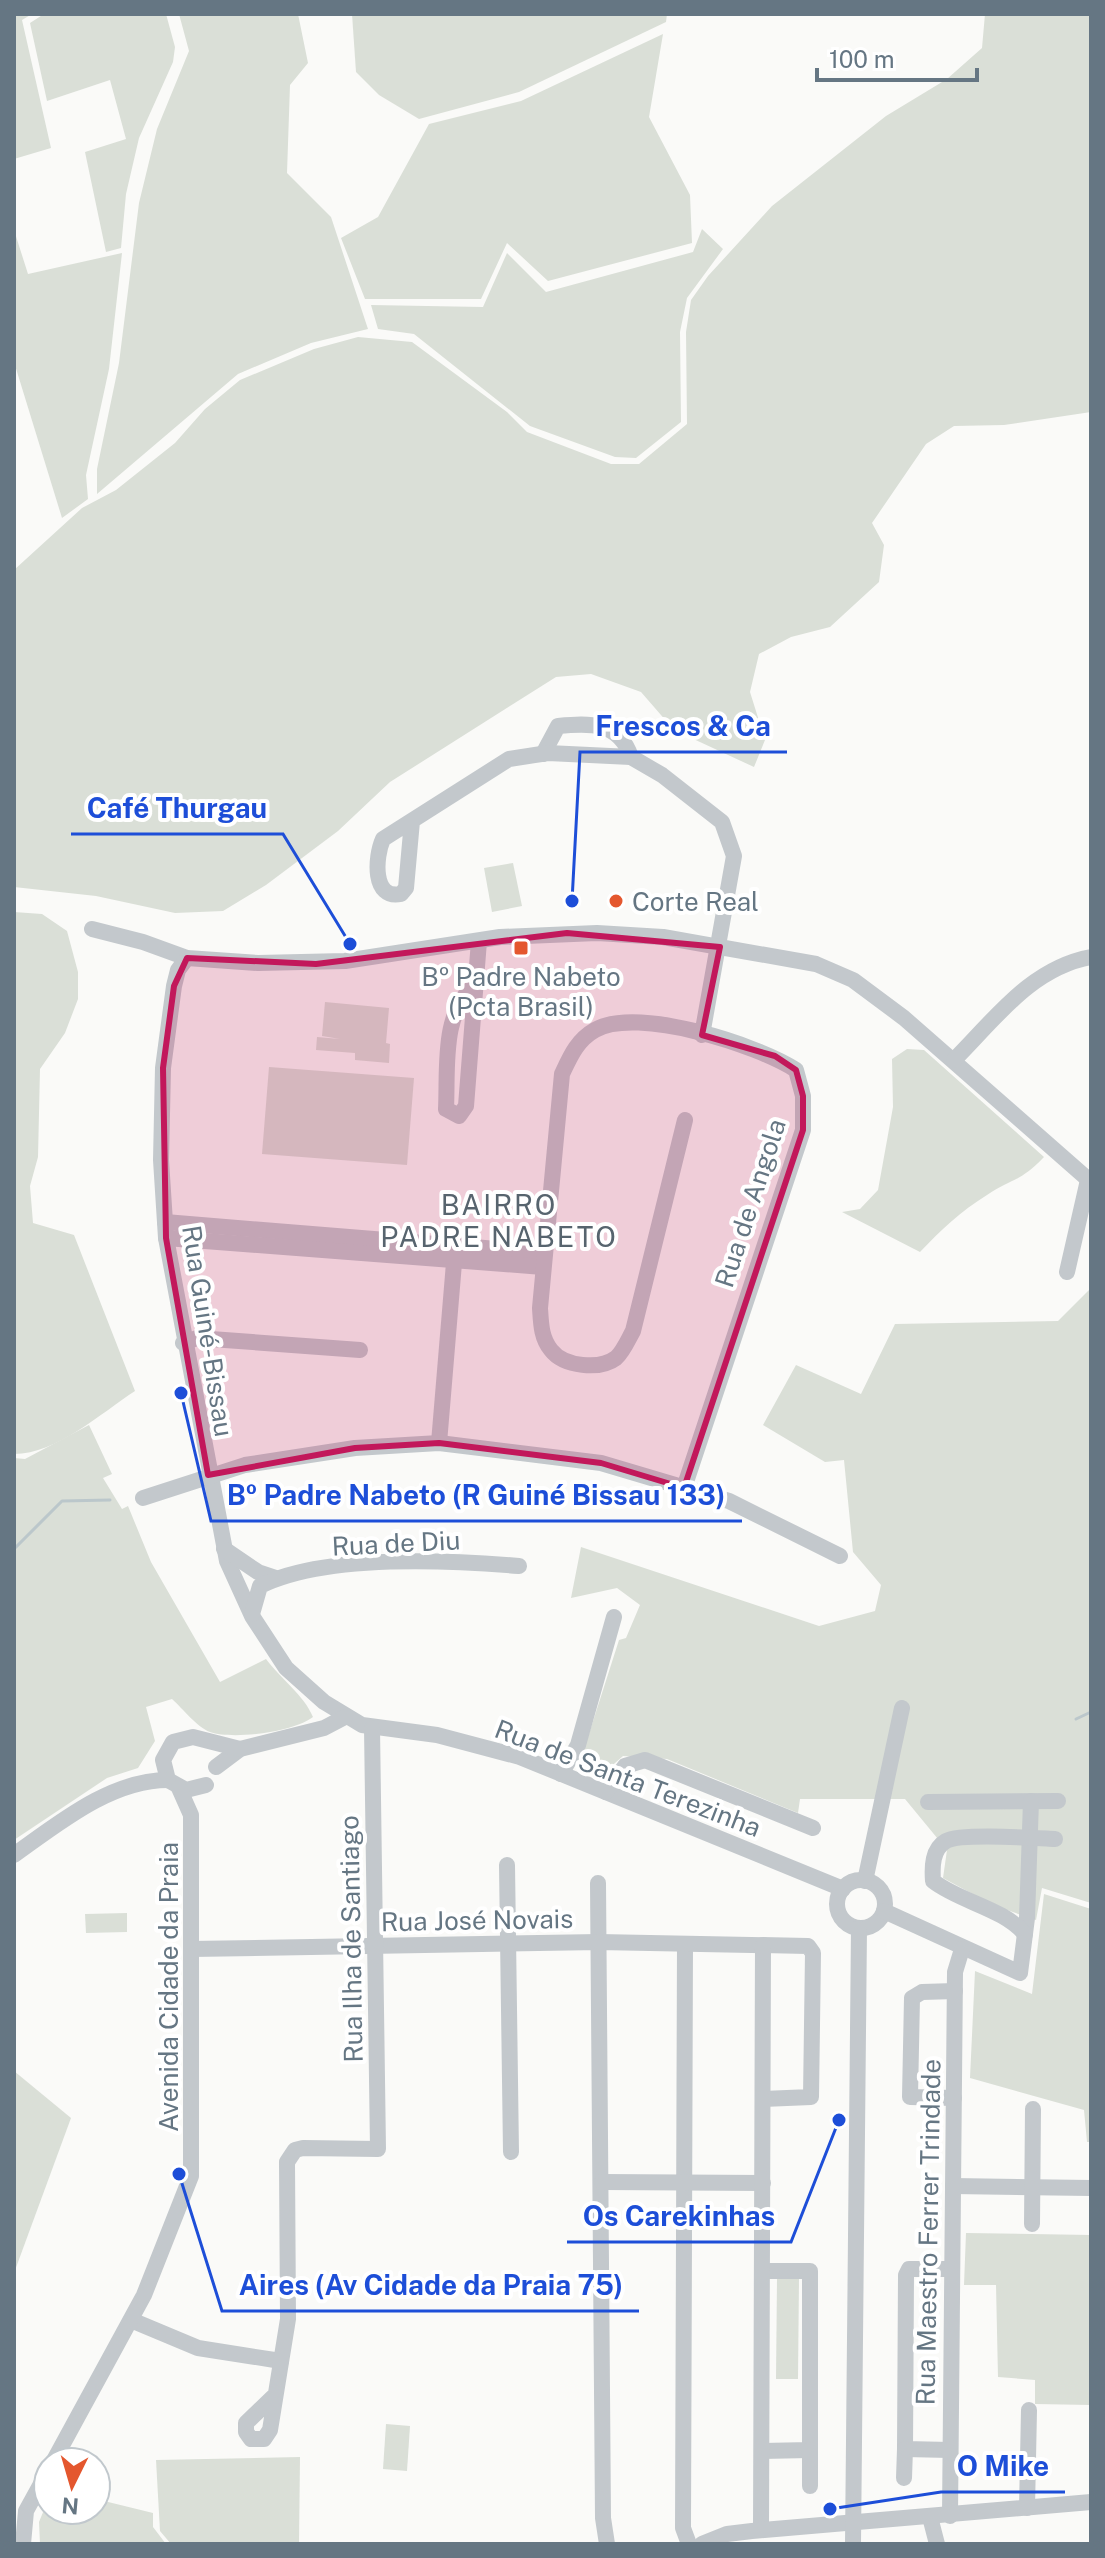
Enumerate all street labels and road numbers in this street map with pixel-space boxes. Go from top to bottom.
street label: Rua de Angola [708,1115,792,1291]
street label: Rua Guiné-Bissau [176,1223,240,1439]
street label: Rua de Diu [331,1524,461,1562]
street label: Rua de Santa Terezinha [491,1713,765,1843]
street label: Rua Ilha de Santiago [333,1815,369,2063]
street label: Avenida Cidade da Praia [153,1842,184,2132]
street label: Rua José Novais [380,1903,574,1937]
street label: Rua Maestro Ferrer Trindade [909,2059,947,2405]

